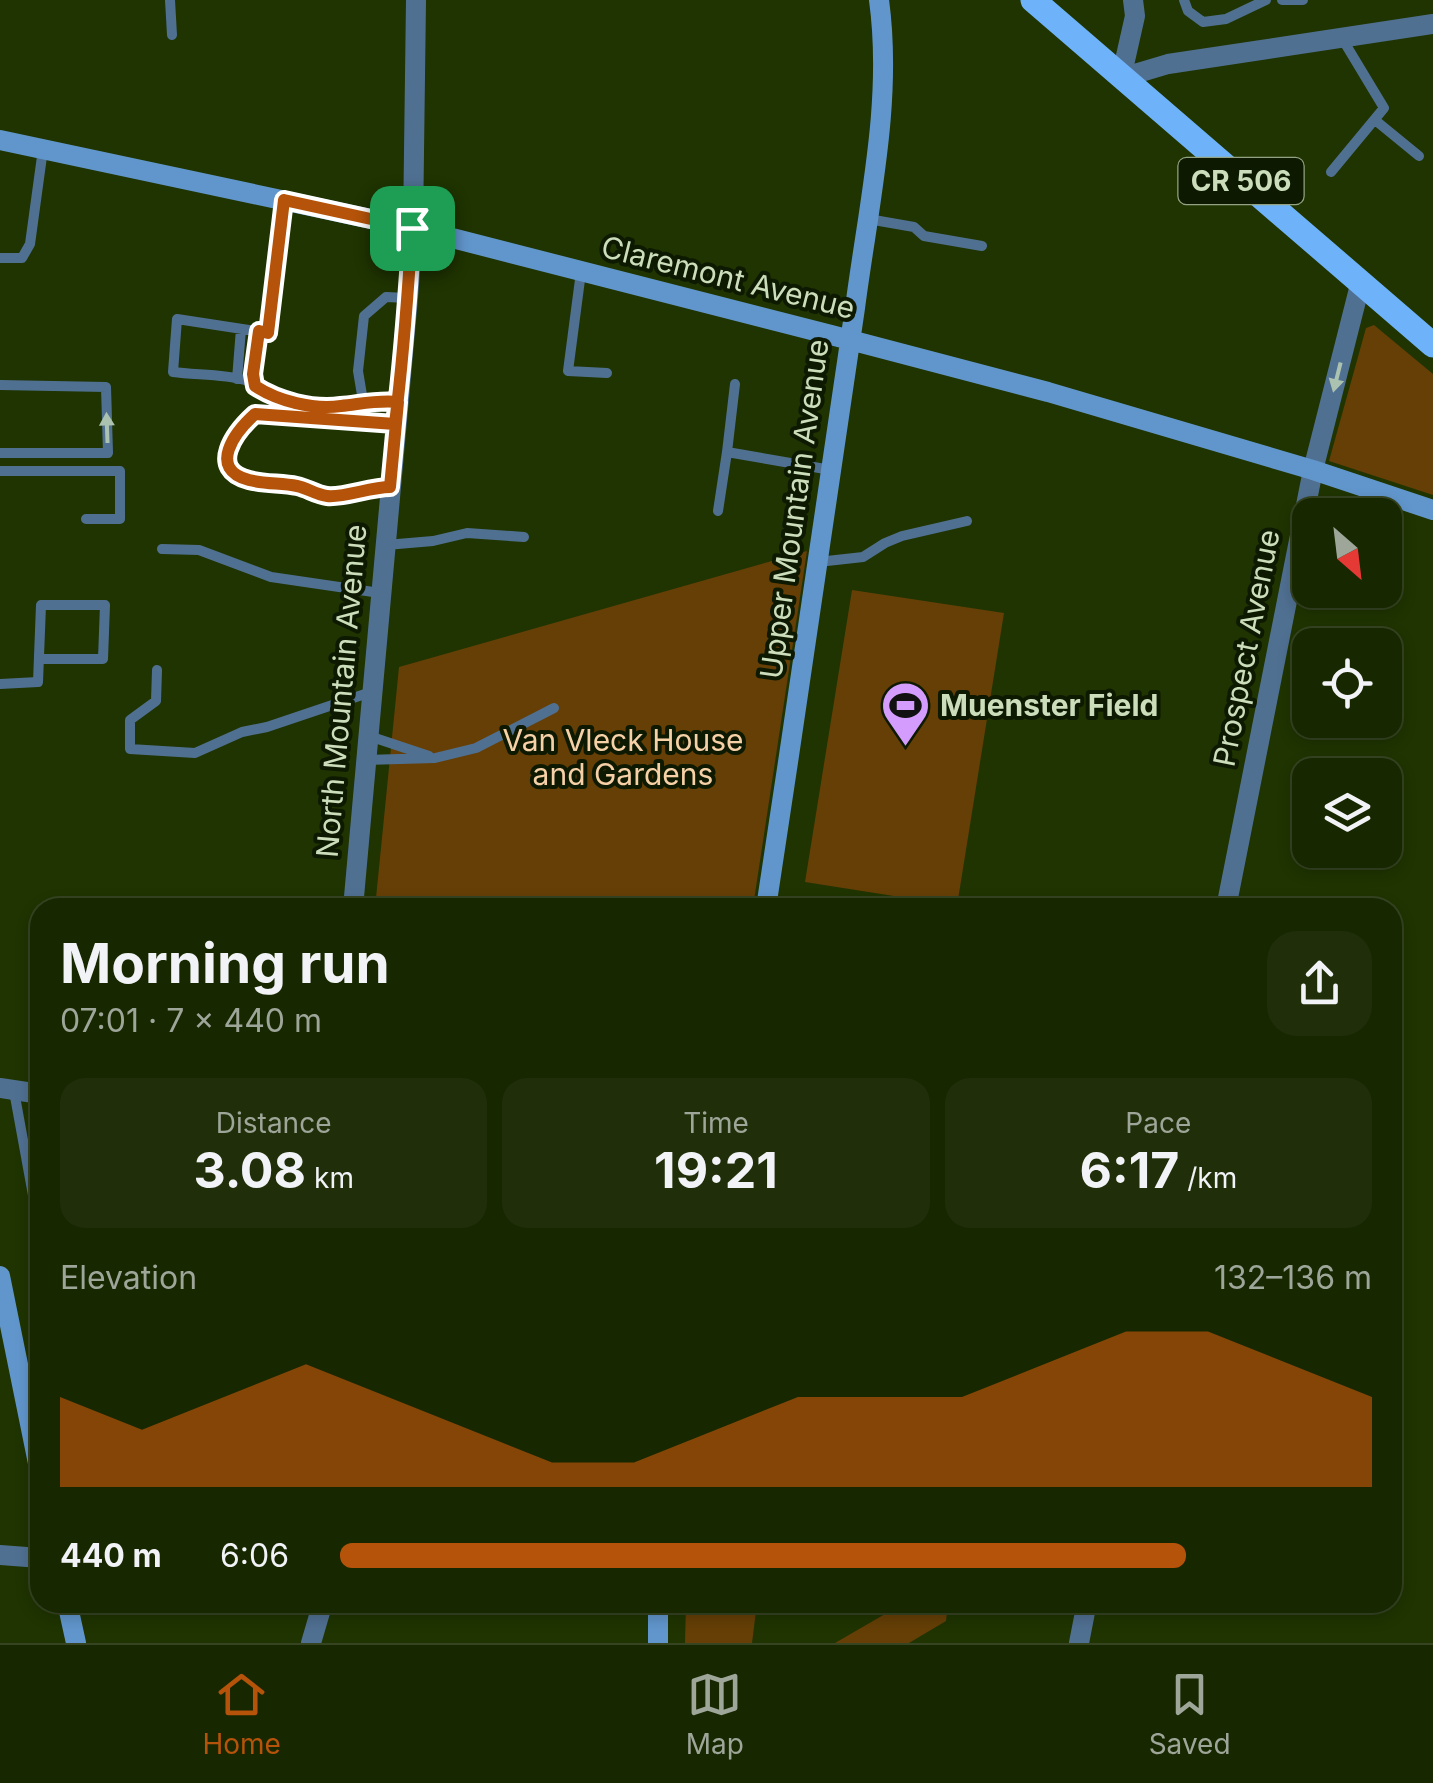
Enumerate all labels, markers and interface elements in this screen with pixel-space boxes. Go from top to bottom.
road number: CR 506 [1178,158,1304,204]
pin [370,186,455,271]
icon: arrive [385,201,440,256]
street label: Claremont Avenue [598,228,859,326]
street label: Upper Mountain Avenue [752,337,836,681]
one-way arrow [1329,362,1344,393]
one-way arrow [98,411,114,443]
north arrow [1292,498,1402,608]
map controls [1292,498,1402,868]
street label: North Mountain Avenue [308,523,374,859]
street label: Prospect Avenue [1205,526,1287,769]
button: locate [1292,628,1402,738]
sports icon: Muenster Field [879,680,931,748]
place label: Muenster Field [940,687,1159,723]
park label: Van Vleck House and Gardens [502,722,744,792]
button: layers [1292,758,1402,868]
text: Morning run [60,930,390,996]
button: share [1267,931,1372,1036]
text: 07:01 · 7 × 440 m [60,1001,322,1040]
text: Distance [216,1106,331,1140]
text: Time [683,1106,749,1140]
text: Pace [1125,1106,1191,1140]
text: 3.08 [193,1140,306,1200]
text: 19:21 [654,1140,778,1200]
text: 6:17 [1079,1140,1179,1200]
text: km [306,1161,354,1195]
text: /km [1179,1161,1237,1195]
text: Elevation [60,1258,197,1297]
text: 132–136 m [1214,1258,1372,1297]
text: 440 m [60,1536,162,1575]
text: 6:06 [220,1536,289,1575]
tab: Home [202,1667,281,1761]
tab: Map [686,1667,744,1761]
tab: Saved [1149,1667,1231,1761]

